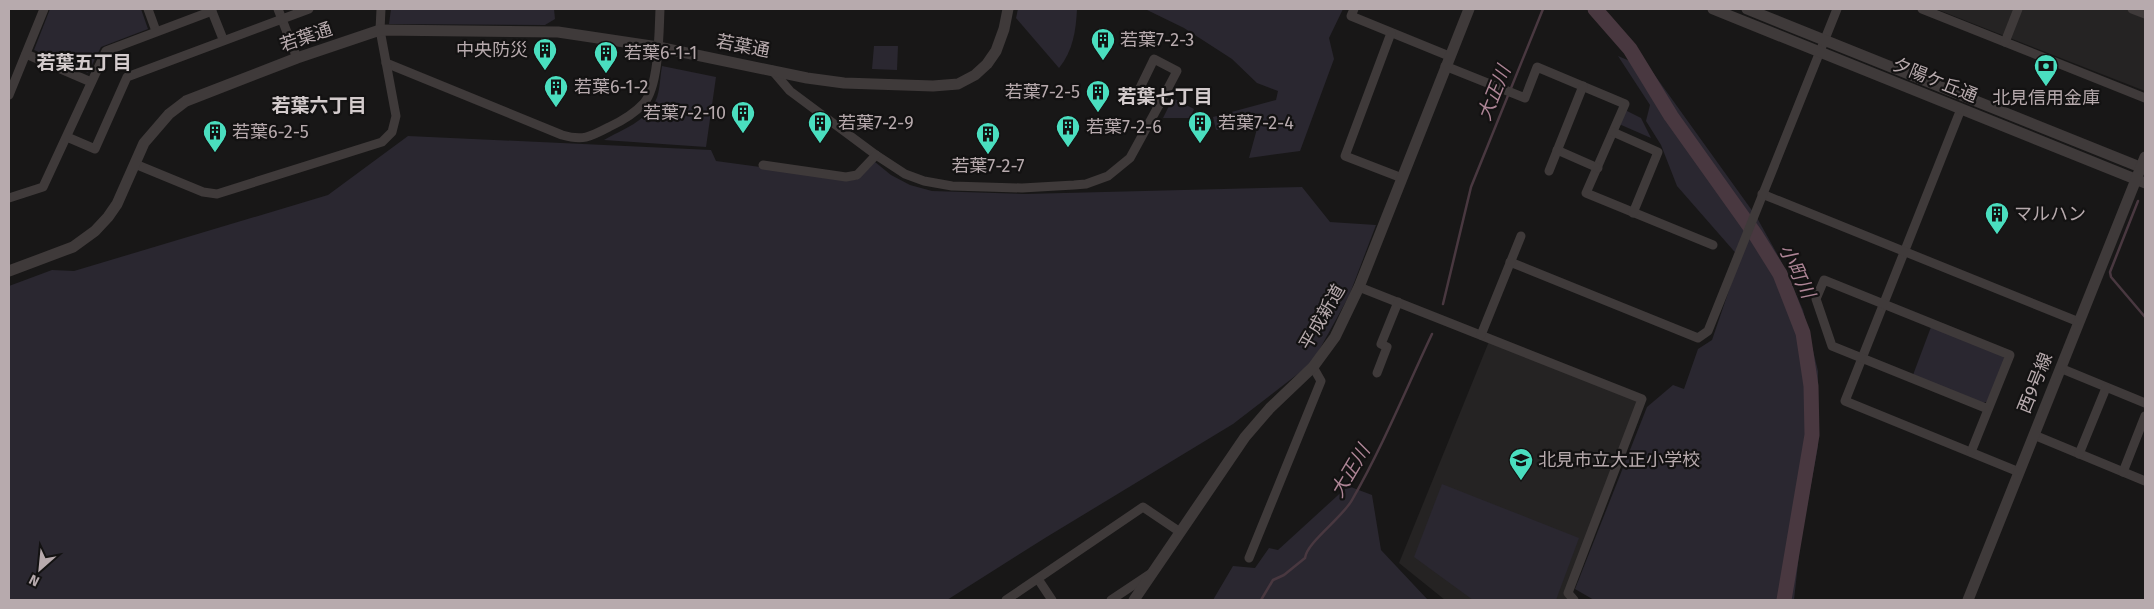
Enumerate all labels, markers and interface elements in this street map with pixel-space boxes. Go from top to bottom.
street label: 若葉通 [277,18,335,56]
building icon: 若葉7-2-3 [1090,27,1116,61]
place label: 若葉7-2-3 [1120,29,1194,51]
street label: 若葉通 [714,30,772,62]
building icon: 中央防災 [532,37,558,71]
place label: 中央防災 [456,39,528,61]
building icon: 若葉6-1-1 [593,40,619,74]
place label: 若葉6-1-1 [624,42,697,64]
district label: 若葉五丁目 [36,51,132,74]
street label: 夕陽ケ丘通 [1889,53,1981,107]
bank icon: 北見信用金庫 [2033,53,2059,87]
water label: 大正川 [1473,60,1516,124]
building icon: 若葉6-1-2 [543,74,569,108]
place label: 若葉6-1-2 [574,76,649,98]
building icon: 若葉7-2-5 [1085,79,1111,113]
place label: 若葉7-2-5 [1005,81,1080,103]
district label: 若葉七丁目 [1117,85,1213,108]
place label: 北見信用金庫 [1992,87,2100,109]
district label: 若葉六丁目 [271,94,367,117]
building icon: 若葉7-2-10 [730,100,756,134]
place label: 若葉7-2-10 [643,102,726,124]
building icon: 若葉7-2-9 [807,110,833,144]
building icon: 若葉7-2-4 [1187,110,1213,144]
place label: 若葉7-2-9 [838,112,914,134]
place label: 若葉7-2-4 [1218,112,1294,134]
building icon: 若葉7-2-6 [1055,114,1081,148]
place label: 若葉7-2-6 [1086,116,1162,138]
building icon: 若葉6-2-5 [202,119,228,153]
place label: 若葉6-2-5 [232,121,309,143]
building icon: 若葉7-2-7 [975,121,1001,155]
place label: 若葉7-2-7 [951,155,1025,177]
building icon: マルハン [1984,201,2010,235]
place label: マルハン [2014,203,2086,225]
water label: 小町川 [1774,240,1821,303]
street label: 平成新道 [1294,280,1350,354]
street label: 西9号線 [2013,349,2057,417]
water label: 大正川 [1325,439,1376,501]
school or university icon: 北見市立大正小学校 [1508,447,1534,481]
place label: 北見市立大正小学校 [1538,449,1700,471]
north arrow [15,544,65,594]
text: N [26,570,42,590]

